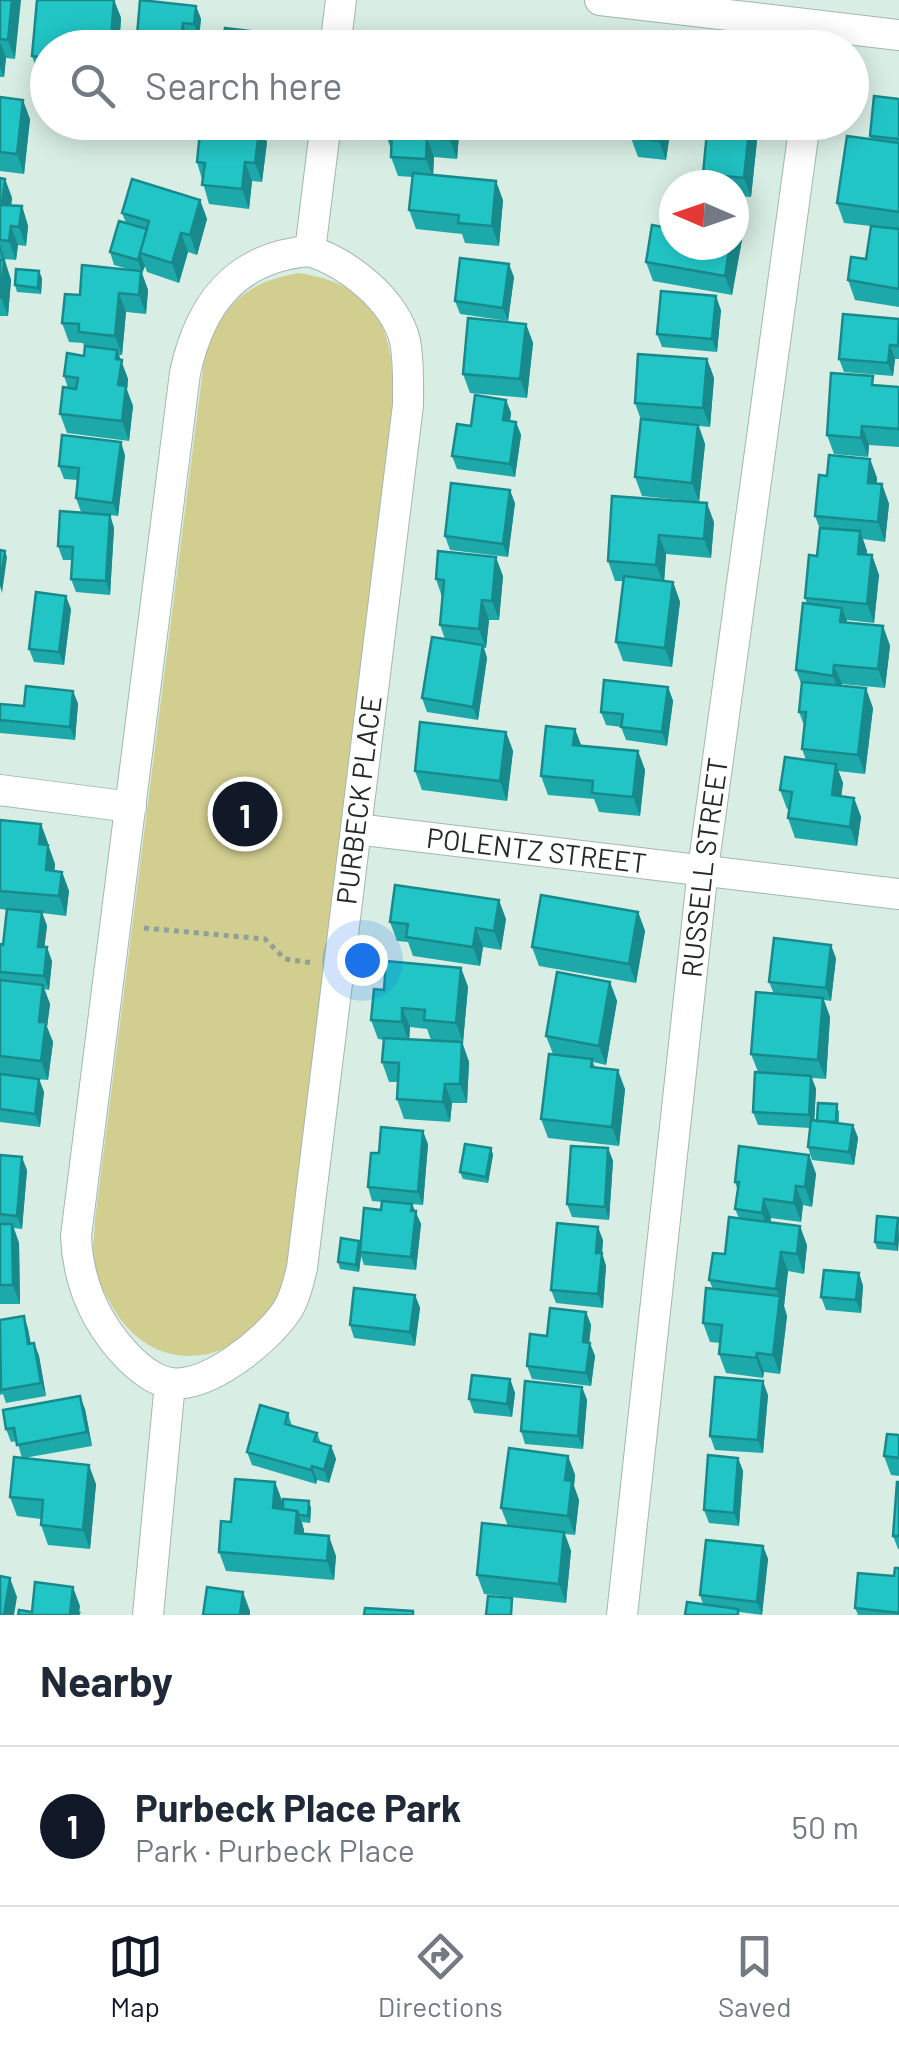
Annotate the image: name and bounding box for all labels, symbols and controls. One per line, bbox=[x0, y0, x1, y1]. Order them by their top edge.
search box bbox=[30, 30, 869, 140]
icon: search bbox=[65, 58, 120, 113]
text: Search here bbox=[145, 62, 343, 108]
north arrow bbox=[659, 170, 749, 260]
street label: PURBECK PLACE bbox=[328, 693, 388, 906]
street label: RUSSELL STREET bbox=[673, 755, 734, 979]
pin: 1 bbox=[212, 776, 278, 852]
street label: POLENTZ STREET bbox=[425, 820, 649, 880]
your location bbox=[337, 935, 388, 986]
text: Nearby bbox=[40, 1655, 173, 1705]
text: Purbeck Place Park bbox=[135, 1784, 461, 1830]
text: 1 bbox=[67, 1807, 78, 1845]
text: 50 m bbox=[792, 1807, 859, 1845]
text: Park · Purbeck Place bbox=[135, 1830, 415, 1868]
tab: Map bbox=[108, 1929, 163, 2023]
tab: Directions bbox=[378, 1929, 503, 2023]
tab: Saved bbox=[718, 1929, 791, 2023]

